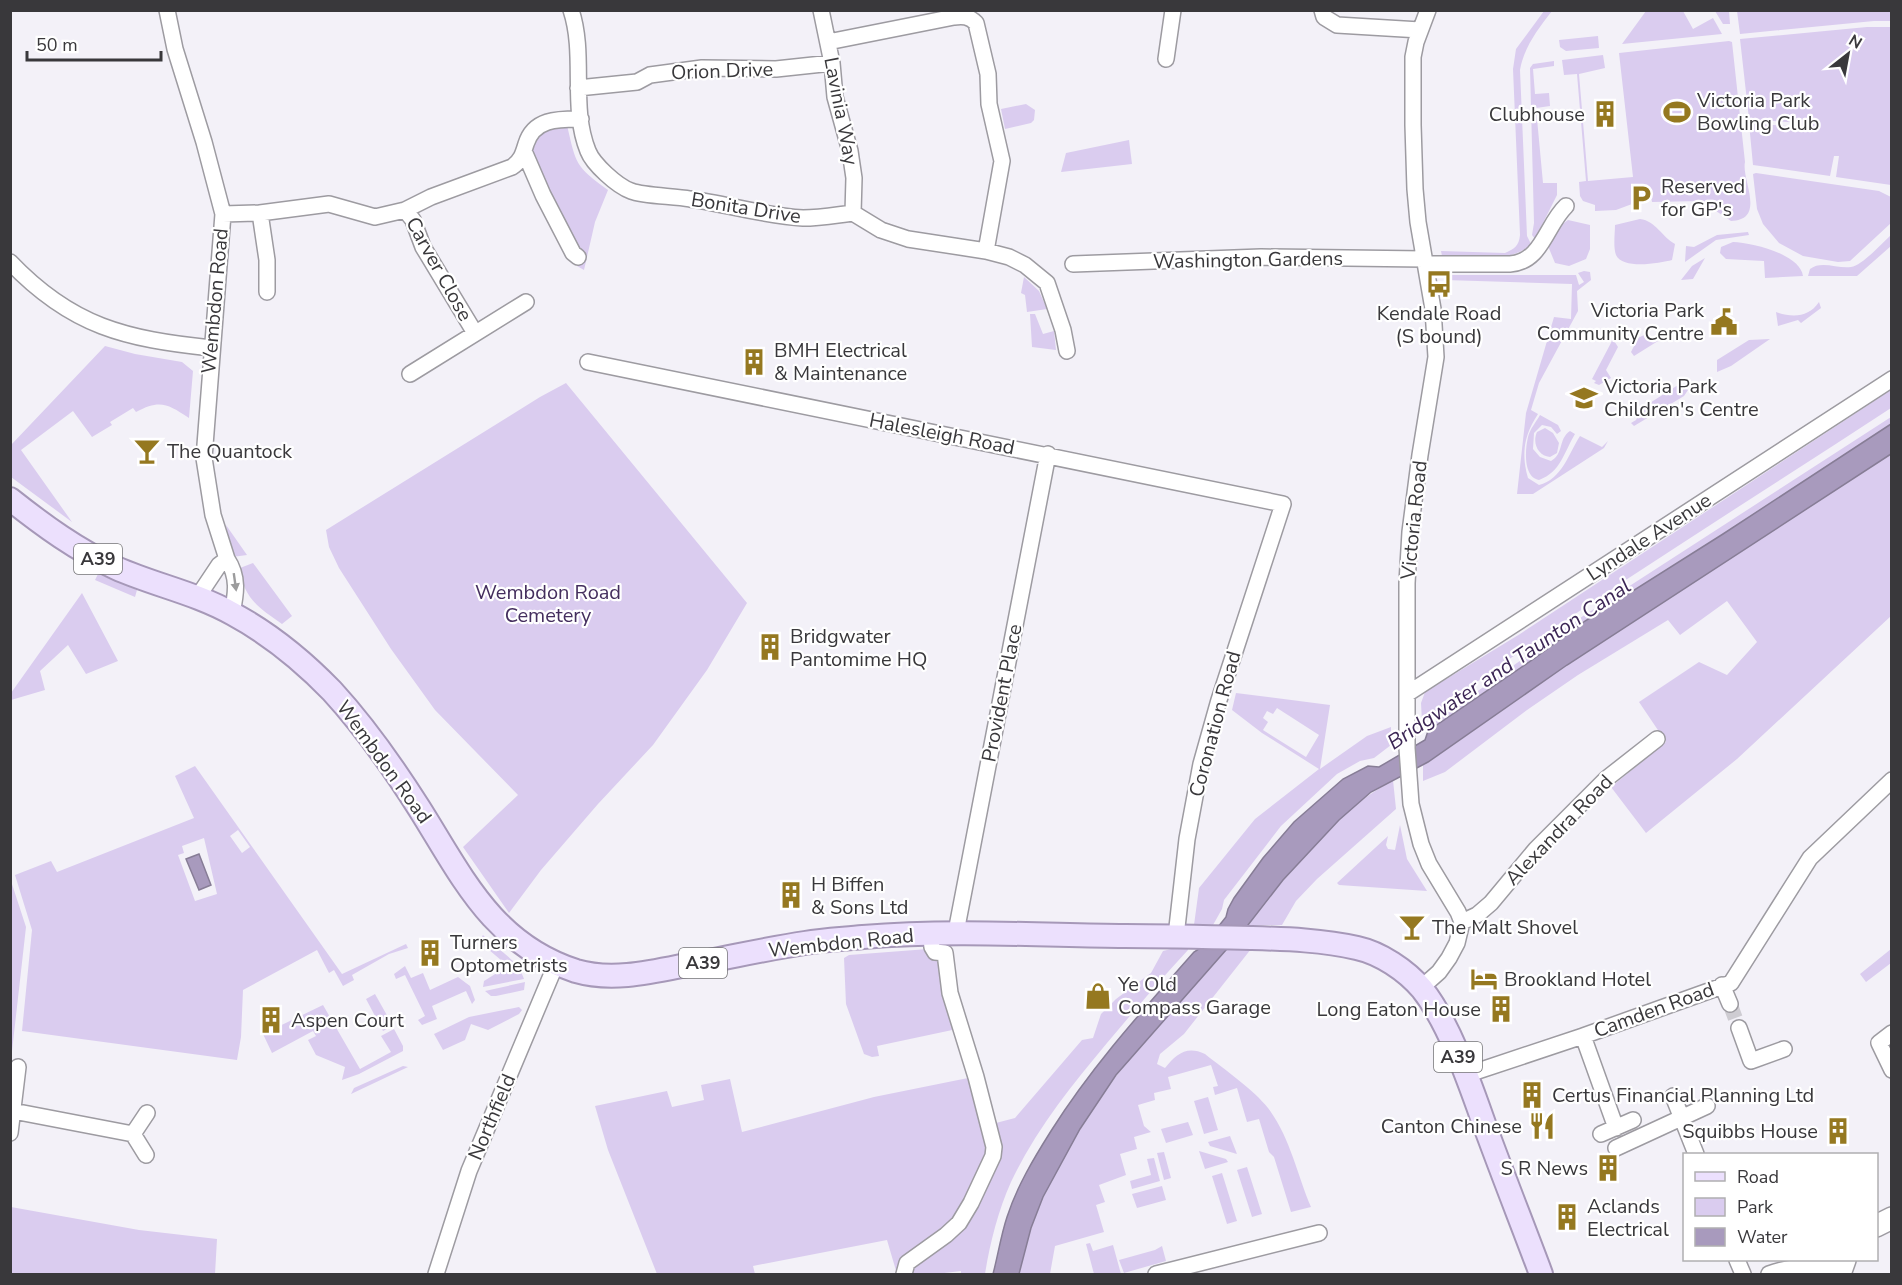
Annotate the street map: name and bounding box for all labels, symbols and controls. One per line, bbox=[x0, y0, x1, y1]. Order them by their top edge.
scale bar bbox=[27, 24, 160, 62]
north arrow bbox=[1818, 24, 1878, 84]
text: N bbox=[1844, 29, 1866, 55]
text: 50 m bbox=[36, 33, 78, 57]
street label: Lavinia Way bbox=[817, 55, 865, 168]
street label: Orion Drive bbox=[670, 56, 774, 86]
place label: Victoria Park Bowling Club bbox=[1696, 87, 1819, 137]
sports icon: Victoria Park Bowling Club bbox=[1662, 97, 1692, 127]
building icon: Clubhouse bbox=[1590, 99, 1620, 129]
place label: Clubhouse bbox=[1489, 101, 1585, 128]
place label: Reserved for GP's bbox=[1661, 173, 1745, 223]
parking icon: Reserved for GP's bbox=[1626, 183, 1656, 213]
street label: Bonita Drive bbox=[689, 186, 803, 230]
street label: Carver Close bbox=[399, 212, 479, 326]
street label: Wembdon Road bbox=[195, 227, 235, 375]
street label: Washington Gardens bbox=[1153, 245, 1343, 275]
bus stop icon: Kendale Road (S bound) bbox=[1424, 269, 1454, 299]
place label: Victoria Park Community Centre bbox=[1537, 297, 1705, 347]
place label: Kendale Road (S bound) bbox=[1377, 300, 1501, 350]
public building icon: Victoria Park Community Centre bbox=[1709, 307, 1739, 337]
place label: BMH Electrical & Maintenance bbox=[774, 337, 907, 387]
building icon: BMH Electrical & Maintenance bbox=[739, 347, 769, 377]
place label: Victoria Park Children's Centre bbox=[1603, 373, 1759, 423]
school or university icon: Victoria Park Children's Centre bbox=[1569, 383, 1599, 413]
street label: Halesleigh Road bbox=[867, 407, 1017, 461]
bar icon: The Quantock bbox=[132, 436, 162, 466]
place label: The Quantock bbox=[167, 438, 293, 465]
street label: Victoria Road bbox=[1394, 459, 1434, 582]
street label: Lyndale Avenue bbox=[1581, 487, 1717, 587]
road number: A39 bbox=[74, 544, 122, 574]
one-way arrow bbox=[230, 572, 240, 591]
water label: Bridgwater and Taunton Canal bbox=[1382, 572, 1636, 756]
park label: Wembdon Road Cemetery bbox=[475, 579, 621, 629]
street label: Provident Place bbox=[975, 622, 1029, 764]
place label: Bridgwater Pantomime HQ bbox=[790, 623, 927, 673]
building icon: Bridgwater Pantomime HQ bbox=[755, 632, 785, 662]
street label: Coronation Road bbox=[1183, 648, 1247, 800]
street label: Wembdon Road bbox=[330, 695, 438, 829]
street label: Alexandra Road bbox=[1499, 769, 1619, 891]
place label: H Biffen & Sons Ltd bbox=[811, 871, 908, 921]
building icon: H Biffen & Sons Ltd bbox=[776, 880, 806, 910]
bar icon: The Malt Shovel bbox=[1397, 912, 1427, 942]
place label: The Malt Shovel bbox=[1432, 914, 1578, 941]
street label: Wembdon Road bbox=[767, 922, 915, 964]
place label: Turners Optometrists bbox=[450, 929, 568, 979]
building icon: Turners Optometrists bbox=[415, 938, 445, 968]
road number: A39 bbox=[679, 948, 727, 978]
hotel icon: Brookland Hotel bbox=[1469, 964, 1499, 994]
place label: Brookland Hotel bbox=[1504, 966, 1651, 993]
place label: Ye Old Compass Garage bbox=[1117, 971, 1271, 1021]
street label: Camden Road bbox=[1590, 976, 1718, 1044]
shop icon: Ye Old Compass Garage bbox=[1083, 981, 1113, 1011]
building icon: Long Eaton House bbox=[1486, 994, 1516, 1024]
place label: Long Eaton House bbox=[1316, 996, 1481, 1023]
building icon: Aspen Court bbox=[256, 1005, 286, 1035]
place label: Aspen Court bbox=[291, 1007, 405, 1034]
road number: A39 bbox=[1434, 1042, 1482, 1072]
street label: Northfield bbox=[462, 1070, 522, 1164]
building icon: Certus Financial Planning Ltd bbox=[1517, 1080, 1547, 1110]
place label: Certus Financial Planning Ltd bbox=[1552, 1082, 1814, 1109]
restaurant icon: Canton Chinese bbox=[1527, 1111, 1557, 1141]
place label: Canton Chinese bbox=[1381, 1113, 1522, 1140]
building icon: Squibbs House bbox=[1823, 1116, 1853, 1146]
place label: Squibbs House bbox=[1682, 1118, 1818, 1145]
building icon: S R News bbox=[1593, 1153, 1623, 1183]
legend bbox=[1683, 1153, 1878, 1261]
place label: S R News bbox=[1500, 1155, 1588, 1182]
text: Road bbox=[1737, 1165, 1779, 1189]
place label: Aclands Electrical bbox=[1587, 1193, 1669, 1243]
text: Park bbox=[1737, 1195, 1774, 1219]
building icon: Aclands Electrical bbox=[1552, 1202, 1582, 1232]
text: Water bbox=[1737, 1225, 1788, 1249]

